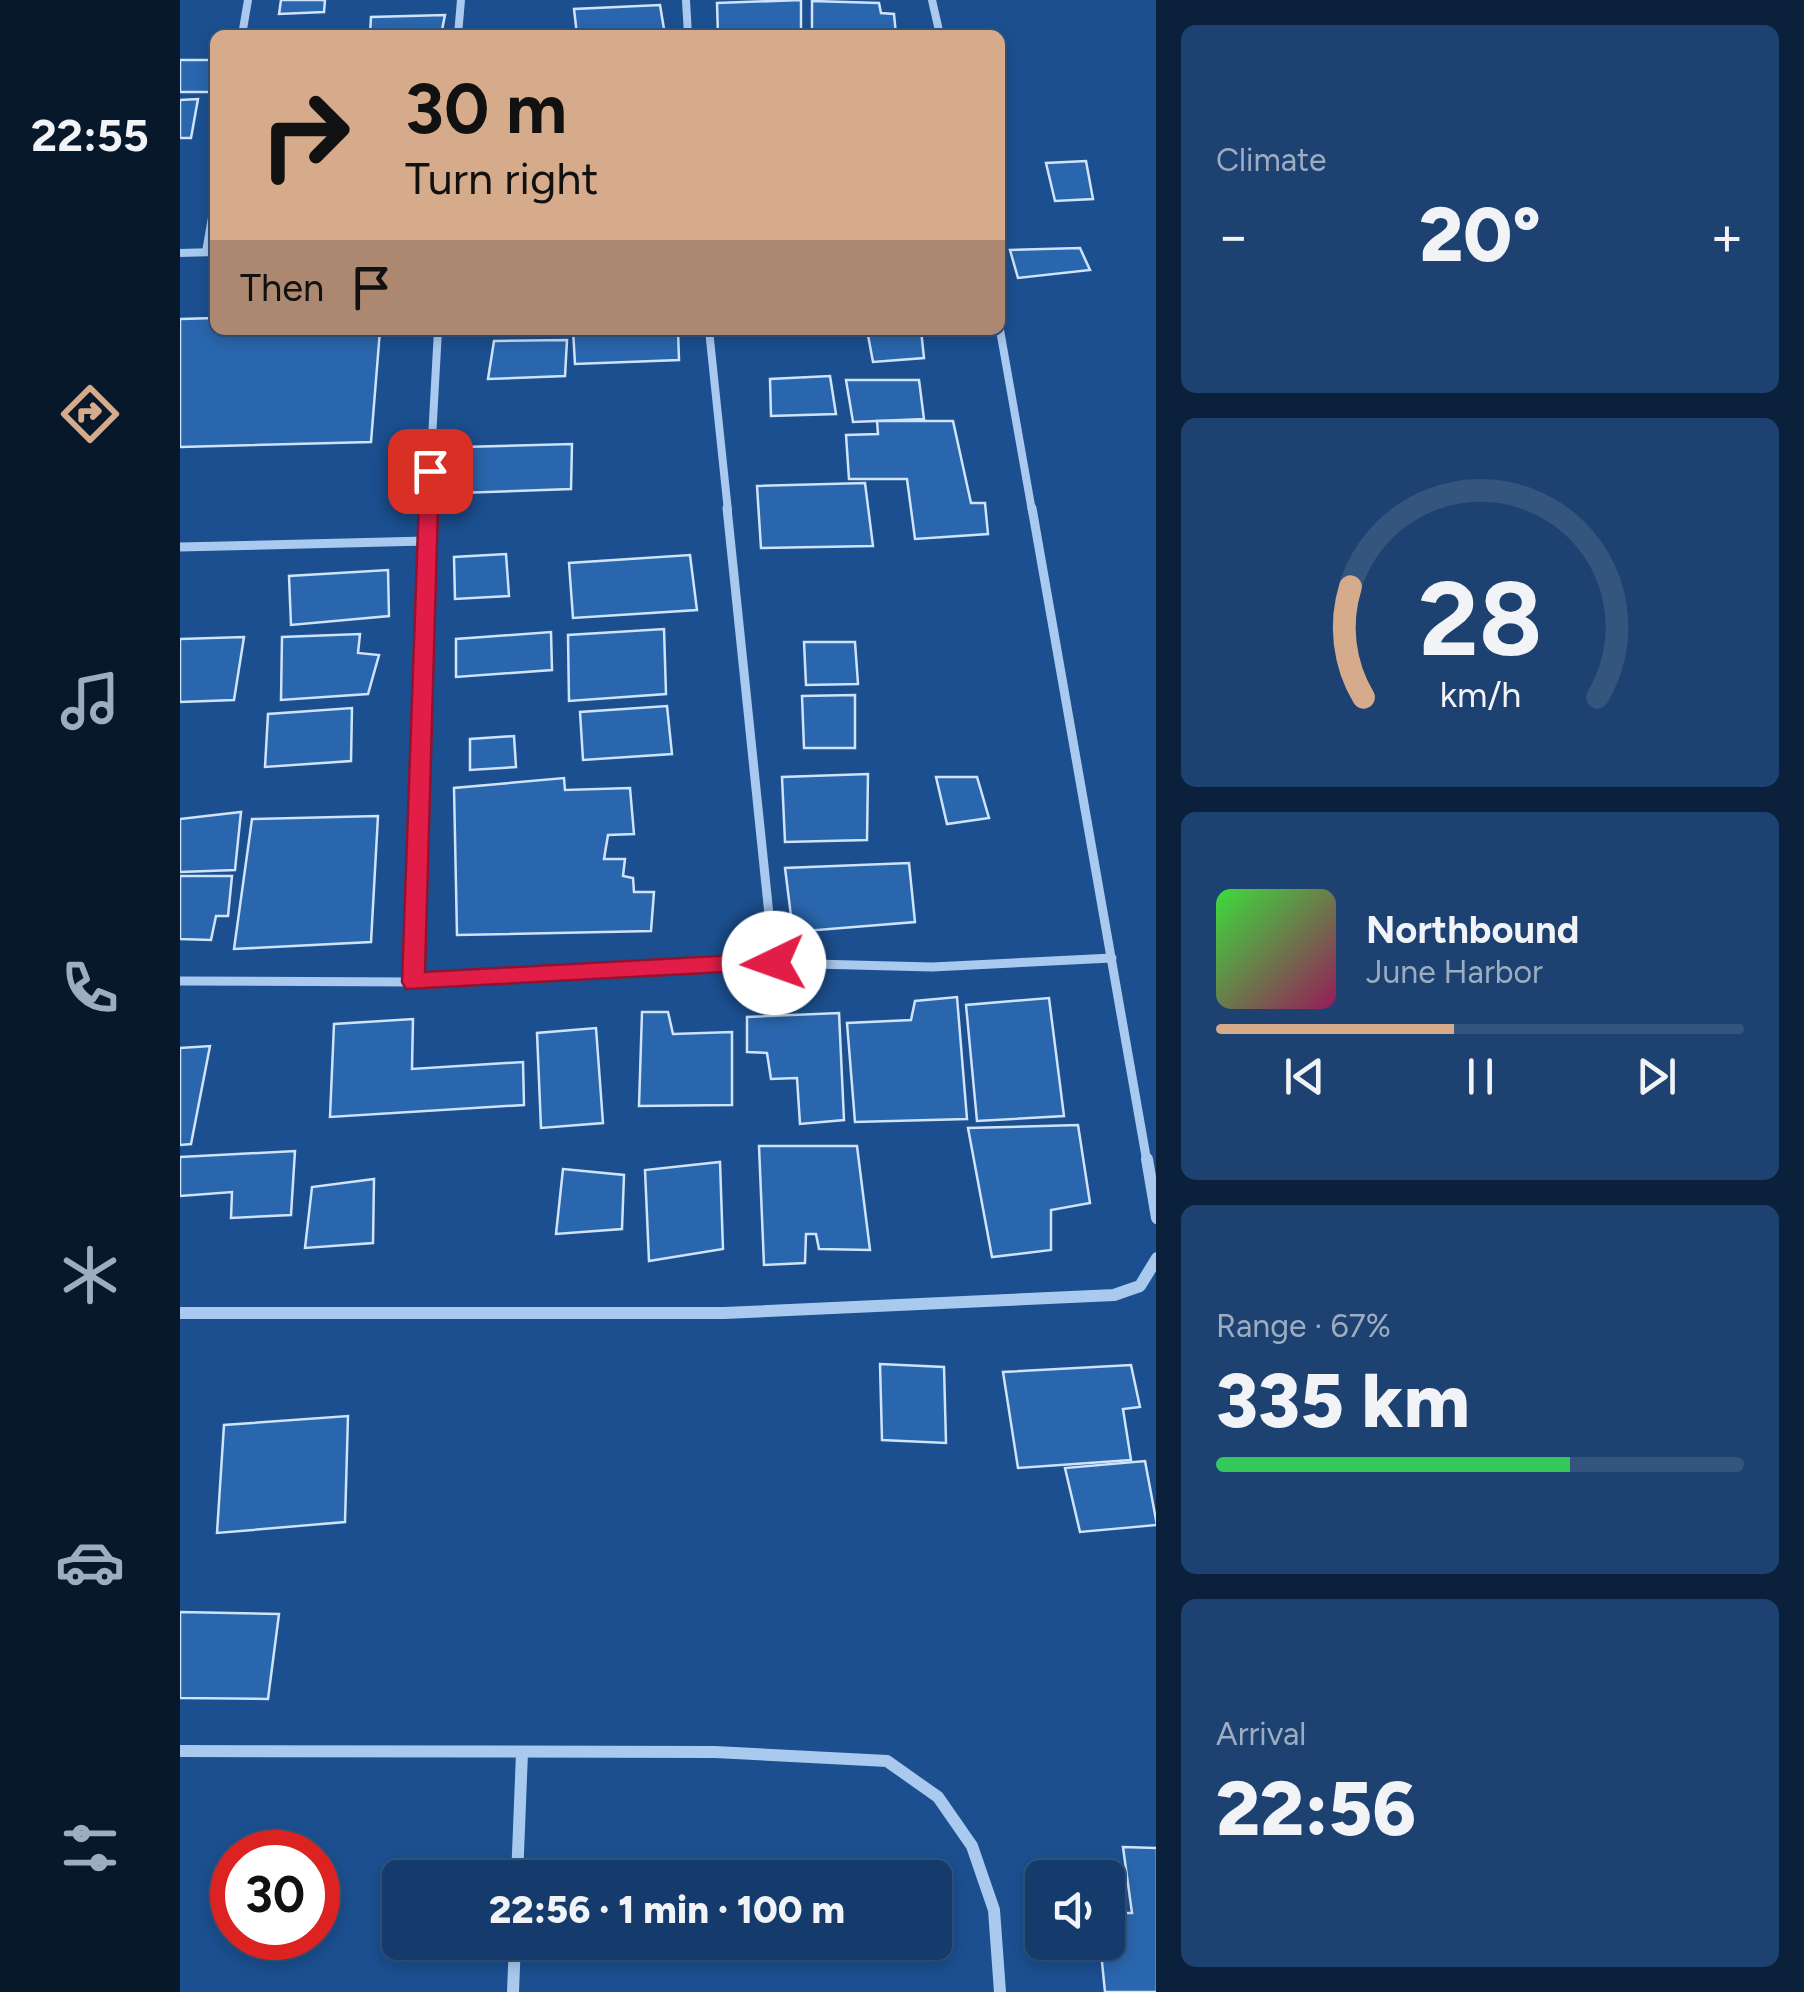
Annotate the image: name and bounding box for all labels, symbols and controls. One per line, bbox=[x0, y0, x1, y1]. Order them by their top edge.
text: 30 m bbox=[405, 66, 567, 151]
icon: right bbox=[240, 70, 370, 200]
text: 22:55 bbox=[31, 108, 149, 162]
text: Climate bbox=[1216, 141, 1327, 179]
text: Turn right bbox=[405, 151, 598, 205]
text: 20° bbox=[1419, 190, 1541, 280]
text: − bbox=[1216, 203, 1250, 269]
text: + bbox=[1710, 203, 1744, 269]
icon: arrive bbox=[344, 260, 399, 315]
text: Then bbox=[240, 265, 324, 311]
icon: directions bbox=[55, 379, 125, 449]
pin bbox=[388, 429, 473, 514]
icon: arrive bbox=[403, 444, 458, 499]
text: 28 bbox=[1418, 556, 1542, 681]
icon: music bbox=[55, 666, 125, 736]
text: km/h bbox=[1439, 673, 1521, 716]
text: Northbound bbox=[1366, 907, 1579, 953]
position arrow bbox=[722, 911, 826, 1015]
icon: phone bbox=[55, 953, 125, 1023]
text: June Harbor bbox=[1366, 953, 1543, 991]
icon: previous bbox=[1277, 1049, 1332, 1104]
icon: pause bbox=[1453, 1049, 1508, 1104]
icon: next bbox=[1629, 1049, 1684, 1104]
icon: climate bbox=[55, 1240, 125, 1310]
text: Range · 67% bbox=[1216, 1307, 1391, 1345]
text: 335 km bbox=[1216, 1356, 1470, 1446]
icon: car bbox=[55, 1527, 125, 1597]
text: Arrival bbox=[1216, 1715, 1306, 1753]
text: 22:56 bbox=[1216, 1764, 1416, 1854]
icon: filters bbox=[55, 1813, 125, 1883]
speed limit sign: 30 bbox=[210, 1830, 340, 1960]
map controls bbox=[1025, 1860, 1125, 1960]
button: sound bbox=[1025, 1860, 1125, 1960]
text: 22:56 · 1 min · 100 m bbox=[489, 1887, 845, 1933]

